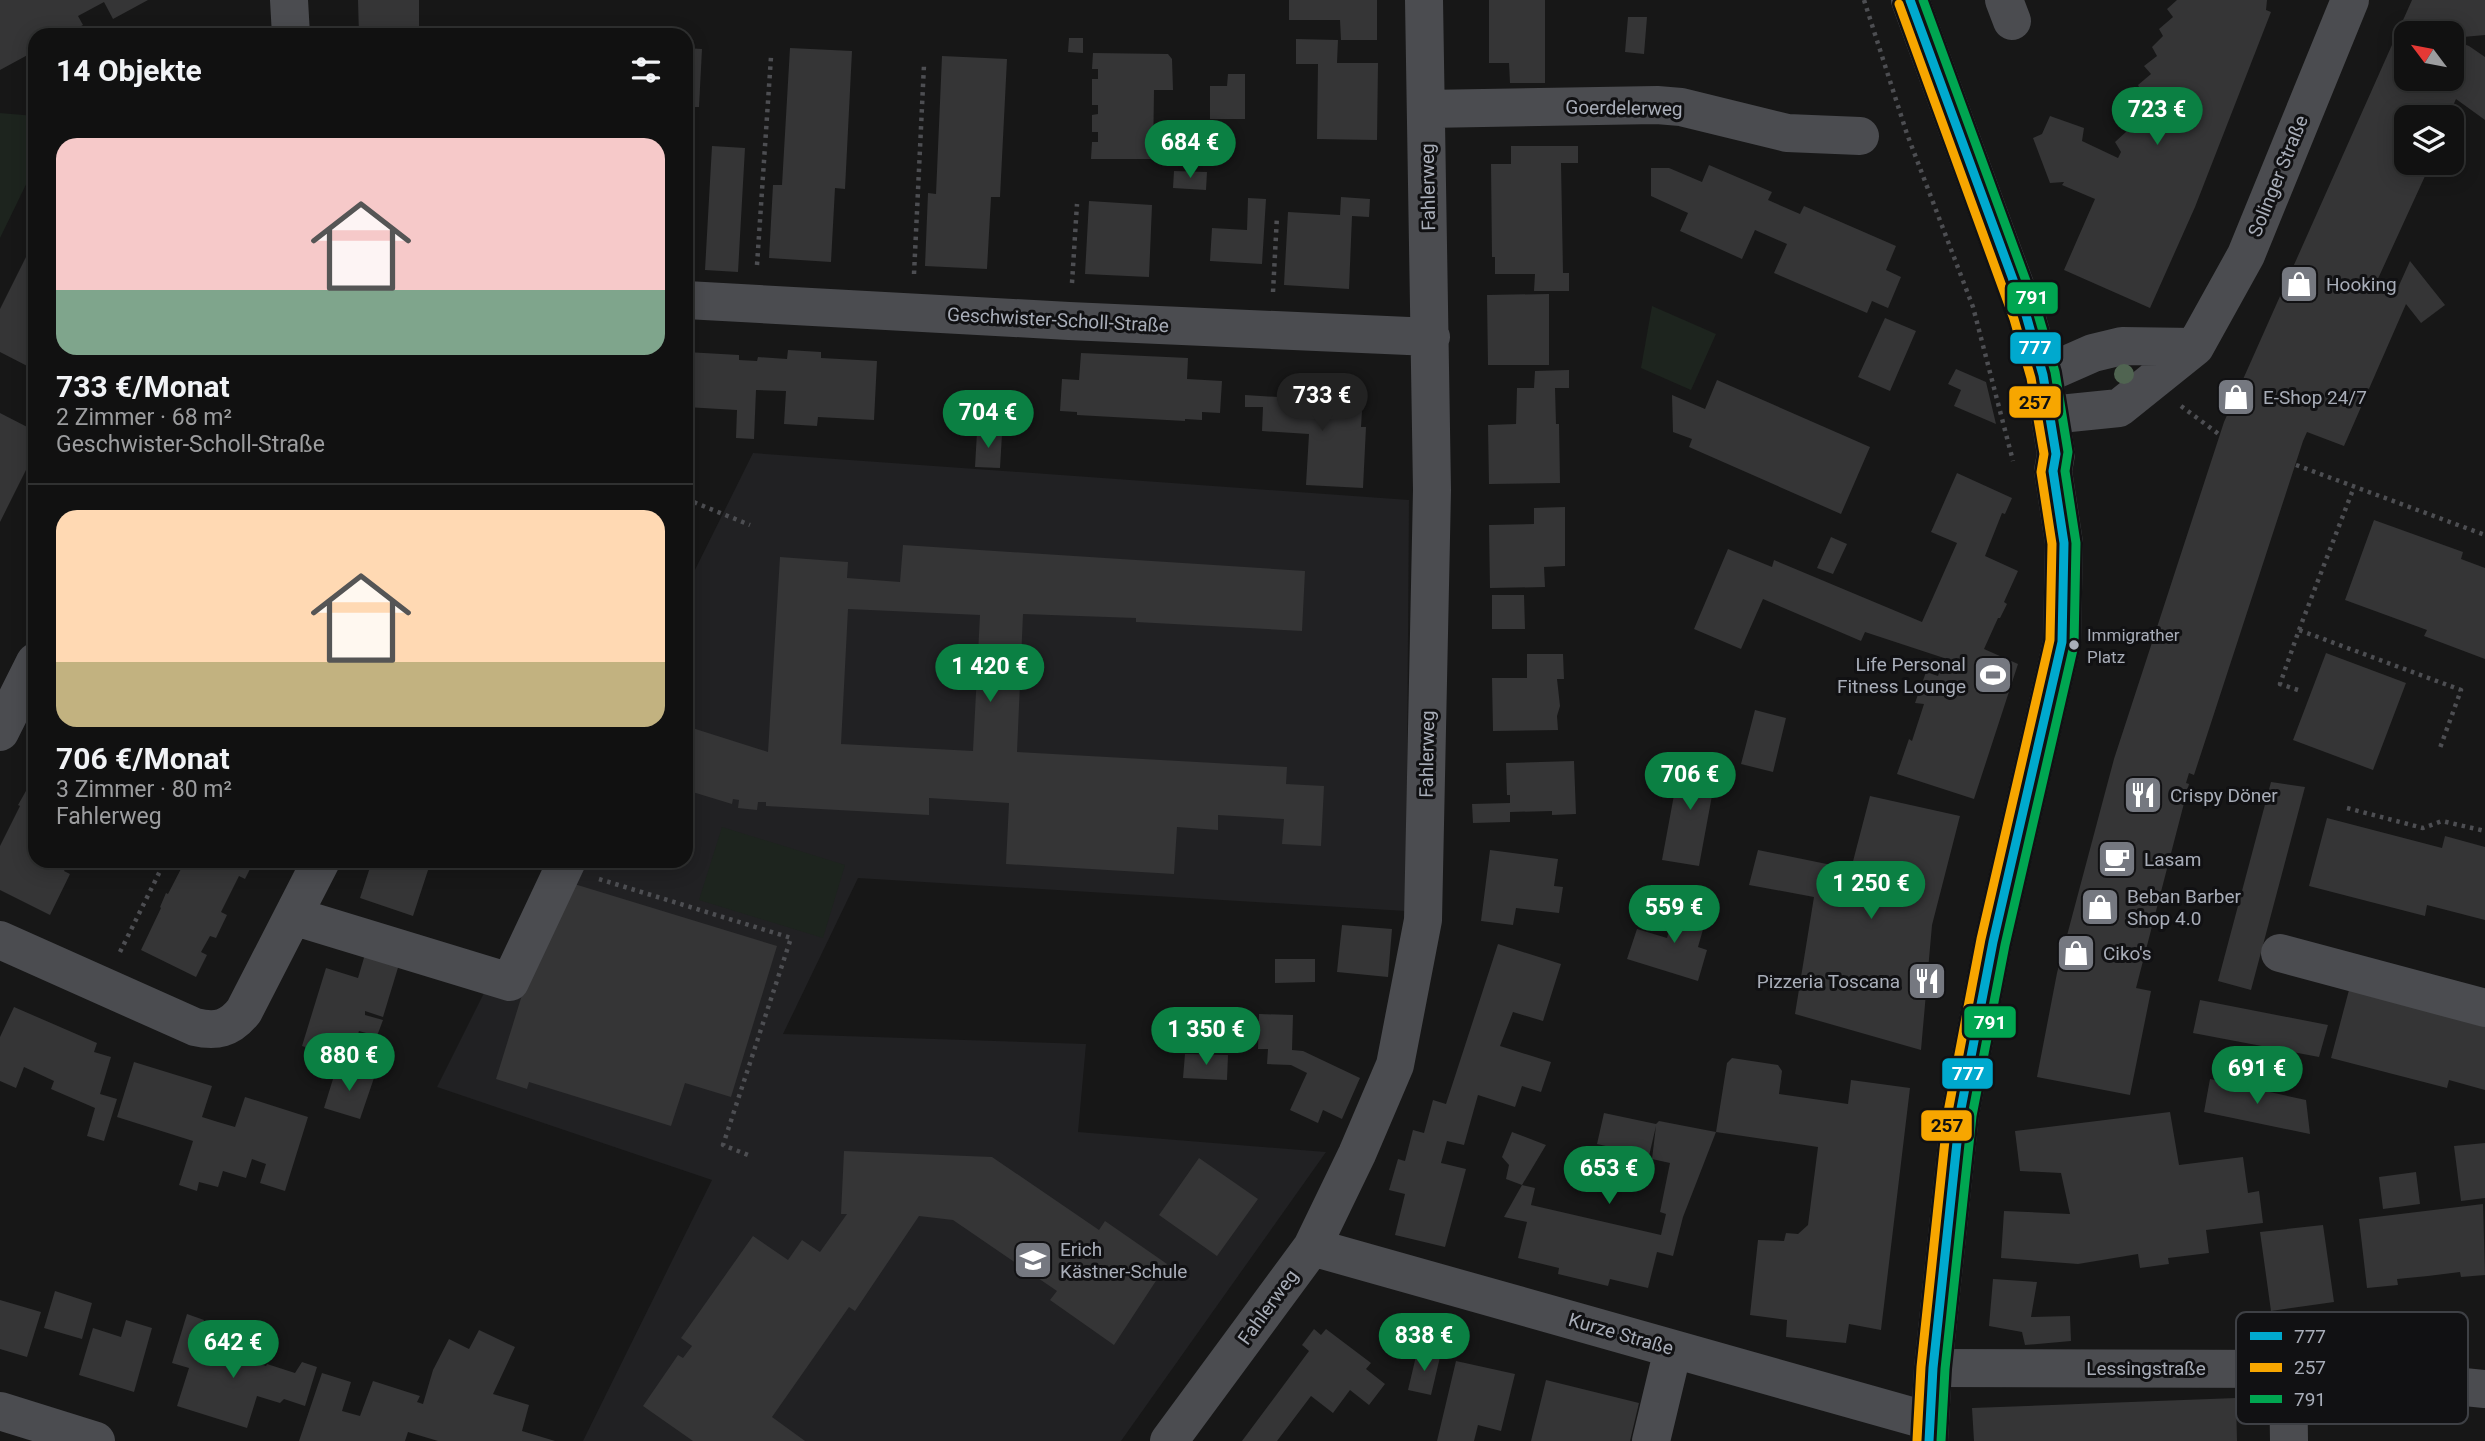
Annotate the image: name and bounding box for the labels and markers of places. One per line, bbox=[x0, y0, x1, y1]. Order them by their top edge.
pin: 723 € bbox=[2108, 88, 2206, 147]
pin: 684 € bbox=[1141, 120, 1239, 180]
shop icon: Hooking bbox=[2278, 263, 2320, 305]
place label: Hooking bbox=[2326, 273, 2397, 296]
pin: 733 € bbox=[1273, 374, 1371, 433]
shop icon: E-Shop 24/7 bbox=[2215, 376, 2257, 418]
place label: E-Shop 24/7 bbox=[2263, 386, 2367, 409]
pin: 704 € bbox=[939, 391, 1037, 450]
place label: Immigrather Platz bbox=[2087, 625, 2180, 667]
marker: Immigrather Platz bbox=[2067, 638, 2081, 652]
pin: 1 420 € bbox=[925, 644, 1055, 704]
place label: Life Personal Fitness Lounge bbox=[1837, 653, 1966, 698]
sports icon: Life Personal Fitness Lounge bbox=[1972, 654, 2014, 696]
pin: 706 € bbox=[1641, 752, 1739, 812]
restaurant icon: Crispy Döner bbox=[2122, 774, 2164, 816]
place label: Crispy Döner bbox=[2170, 784, 2278, 807]
cafe icon: Lasam bbox=[2096, 838, 2138, 880]
place label: Lasam bbox=[2144, 848, 2201, 871]
pin: 1 250 € bbox=[1806, 862, 1936, 921]
place label: Beban Barber Shop 4.0 bbox=[2127, 885, 2241, 930]
pin: 559 € bbox=[1625, 886, 1723, 945]
shop icon: Beban Barber Shop 4.0 bbox=[2079, 886, 2121, 928]
shop icon: Ciko's bbox=[2055, 932, 2097, 974]
place label: Ciko's bbox=[2103, 942, 2152, 965]
restaurant icon: Pizzeria Toscana bbox=[1906, 960, 1948, 1002]
place label: Pizzeria Toscana bbox=[1757, 970, 1900, 993]
pin: 1 350 € bbox=[1141, 1007, 1271, 1067]
pin: 880 € bbox=[300, 1034, 398, 1093]
pin: 691 € bbox=[2208, 1046, 2306, 1106]
pin: 653 € bbox=[1560, 1146, 1658, 1206]
place label: Erich Kästner-Schule bbox=[1060, 1238, 1187, 1283]
school or university icon: Erich Kästner-Schule bbox=[1012, 1239, 1054, 1281]
pin: 838 € bbox=[1375, 1314, 1473, 1373]
pin: 642 € bbox=[184, 1320, 282, 1380]

